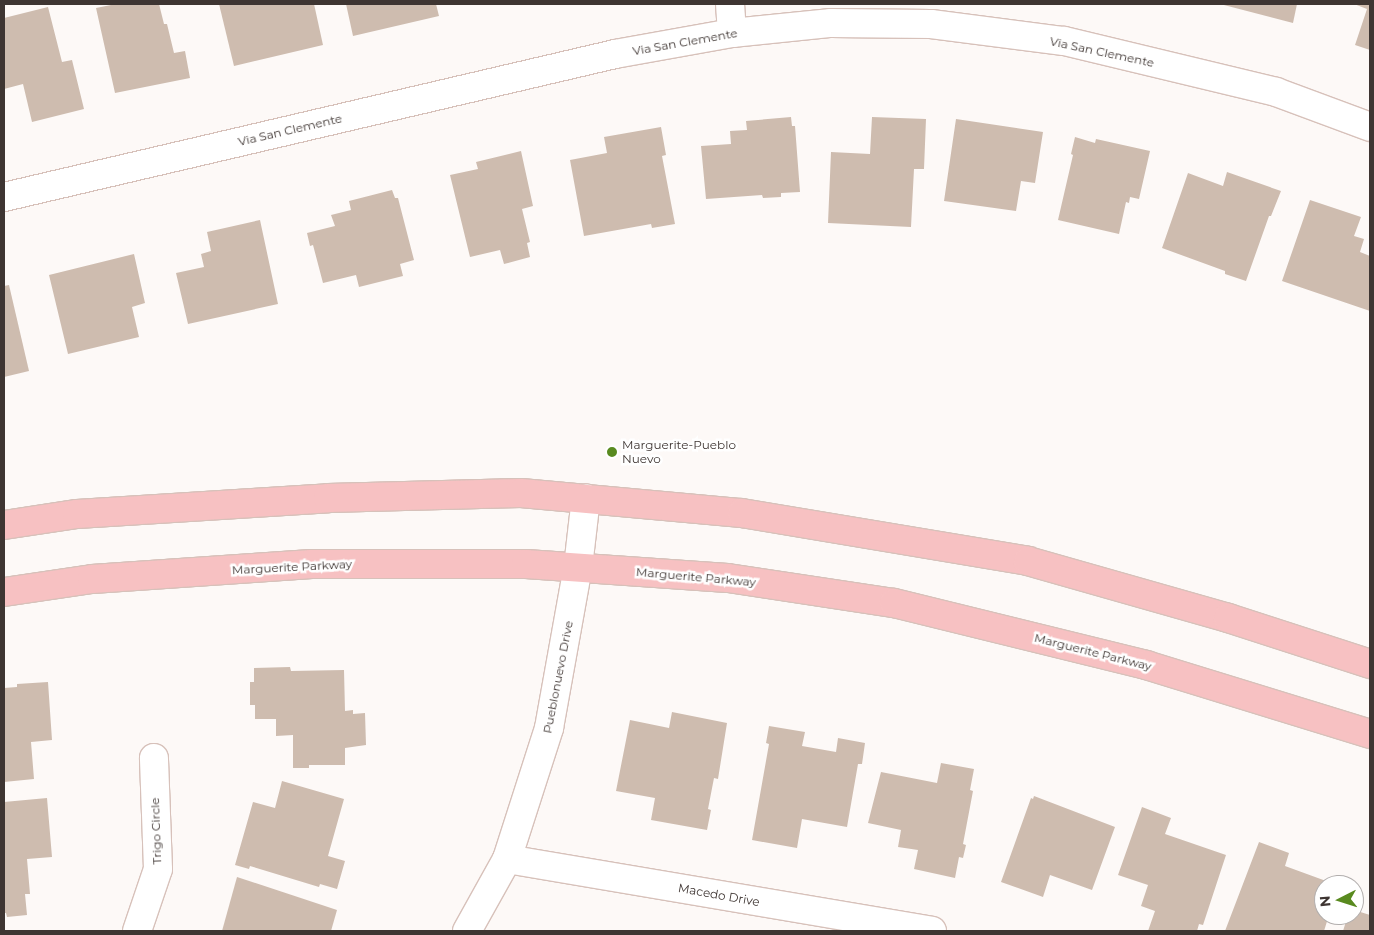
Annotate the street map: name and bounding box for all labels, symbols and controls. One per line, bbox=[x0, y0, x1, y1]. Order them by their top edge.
street label: Via San Clemente bbox=[631, 26, 739, 58]
street label: Via San Clemente bbox=[1049, 34, 1155, 70]
street label: Via San Clemente bbox=[237, 111, 343, 149]
place label: Marguerite-Pueblo Nuevo bbox=[622, 438, 736, 466]
marker: Marguerite-Pueblo Nuevo bbox=[606, 446, 618, 458]
street label: Marguerite Parkway bbox=[232, 557, 352, 577]
street label: Marguerite Parkway bbox=[635, 565, 757, 589]
street label: Pueblonuevo Drive bbox=[540, 619, 576, 735]
street label: Marguerite Parkway bbox=[1033, 630, 1153, 674]
street label: Trigo Circle bbox=[148, 797, 164, 865]
north arrow bbox=[1314, 875, 1364, 925]
street label: Macedo Drive bbox=[677, 881, 761, 909]
text: N bbox=[1316, 895, 1335, 908]

